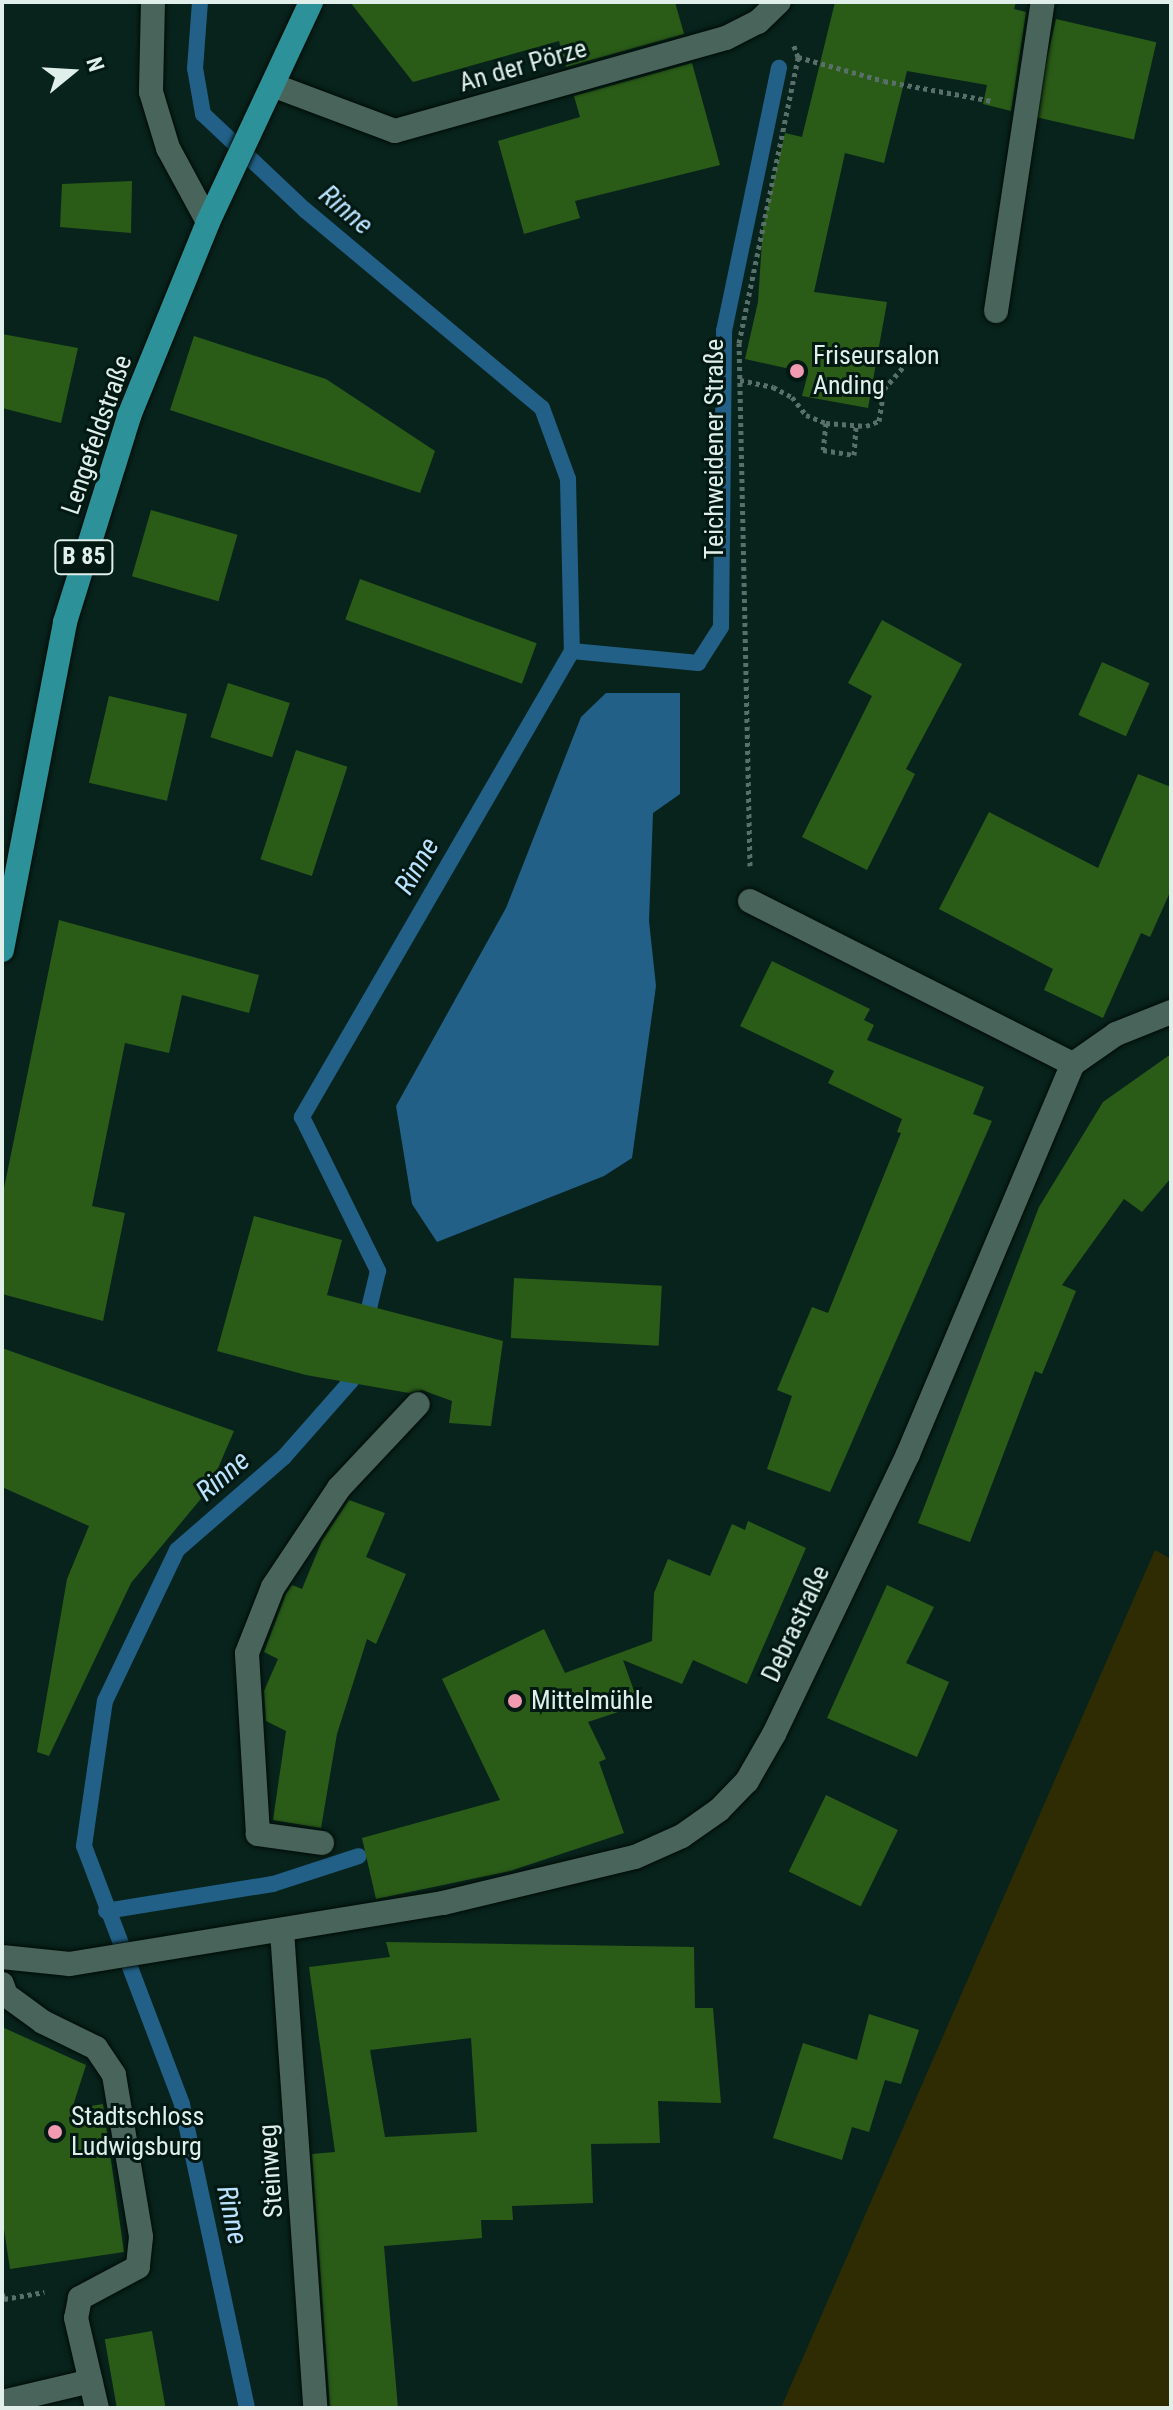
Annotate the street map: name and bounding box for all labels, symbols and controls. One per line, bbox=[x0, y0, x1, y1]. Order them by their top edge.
north arrow bbox=[32, 32, 112, 112]
street label: An der Pörze bbox=[456, 33, 590, 99]
text: N bbox=[81, 54, 109, 75]
water label: Rinne bbox=[312, 178, 380, 242]
street label: Teichweidener Straße bbox=[699, 339, 731, 559]
place label: Friseursalon Anding bbox=[813, 340, 940, 402]
street label: Lengefeldstraße bbox=[55, 351, 139, 519]
marker: Friseursalon Anding bbox=[788, 362, 806, 380]
road number: B 85 bbox=[54, 537, 114, 577]
water label: Rinne bbox=[388, 832, 446, 900]
water label: Rinne bbox=[189, 1444, 257, 1508]
street label: Debrastraße bbox=[755, 1561, 837, 1687]
place label: Mittelmühle bbox=[531, 1685, 653, 1717]
marker: Mittelmühle bbox=[506, 1692, 524, 1710]
place label: Stadtschloss Ludwigsburg bbox=[71, 2101, 204, 2162]
marker: Stadtschloss Ludwigsburg bbox=[46, 2123, 64, 2141]
street label: Steinweg bbox=[252, 2123, 290, 2219]
water label: Rinne bbox=[209, 2182, 255, 2248]

